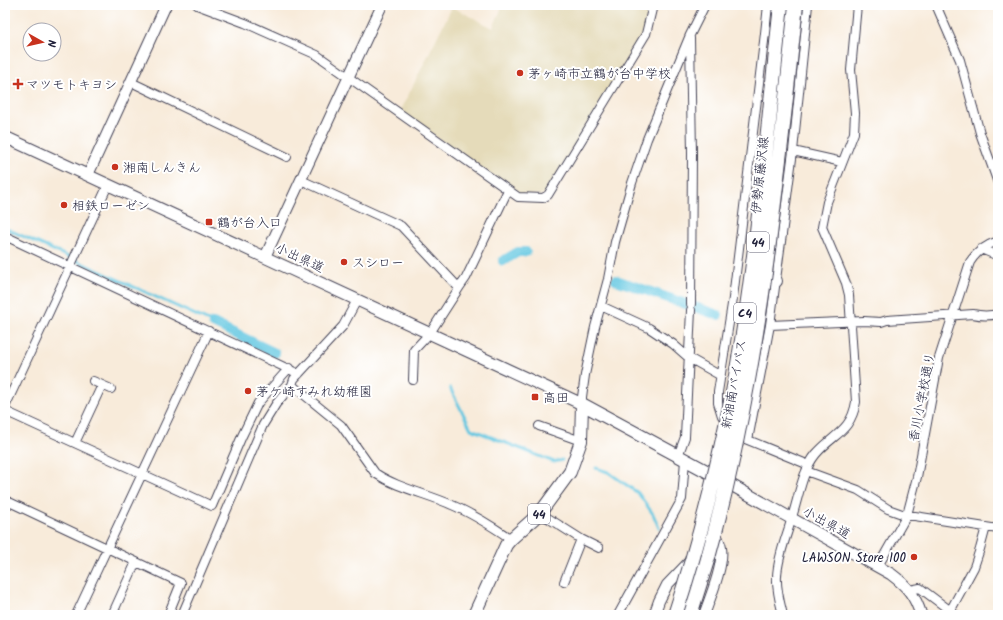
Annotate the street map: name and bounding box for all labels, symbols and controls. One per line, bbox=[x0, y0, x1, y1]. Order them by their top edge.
north arrow bbox=[22, 22, 62, 62]
text: N bbox=[42, 39, 60, 48]
place label: 茅ヶ崎市立鶴が台中学校 bbox=[528, 64, 671, 85]
marker: 茅ヶ崎市立鶴が台中学校 bbox=[515, 68, 525, 78]
place label: マツモトキヨシ bbox=[26, 75, 117, 96]
marker: マツモトキヨシ bbox=[13, 79, 23, 89]
street label: 伊勢原藤沢線 bbox=[746, 134, 775, 215]
place label: 湘南しんきん bbox=[123, 158, 201, 179]
marker: 湘南しんきん bbox=[110, 162, 120, 172]
place label: 相鉄ローゼン bbox=[72, 196, 150, 217]
marker: 相鉄ローゼン bbox=[59, 200, 69, 210]
place label: 鶴が台入口 bbox=[217, 213, 282, 234]
marker: 鶴が台入口 bbox=[204, 217, 214, 227]
road number: 44 bbox=[747, 232, 769, 252]
street label: 小出県道 bbox=[271, 238, 327, 279]
place label: スシロー bbox=[352, 253, 404, 274]
marker: スシロー bbox=[339, 257, 349, 267]
road number: C4 bbox=[734, 303, 756, 323]
street label: 新湘南バイパス bbox=[716, 338, 753, 431]
street label: 香川小学校通り bbox=[903, 351, 941, 444]
place label: 茅ケ崎すみれ幼稚園 bbox=[256, 382, 372, 403]
marker: 茅ケ崎すみれ幼稚園 bbox=[243, 386, 253, 396]
place label: 高田 bbox=[543, 388, 569, 409]
marker: 高田 bbox=[530, 392, 540, 402]
street label: 小出県道 bbox=[798, 502, 854, 545]
road number: 44 bbox=[528, 504, 550, 524]
place label: LAWSON Store 100 bbox=[802, 548, 906, 569]
marker: LAWSON Store 100 bbox=[909, 552, 919, 562]

